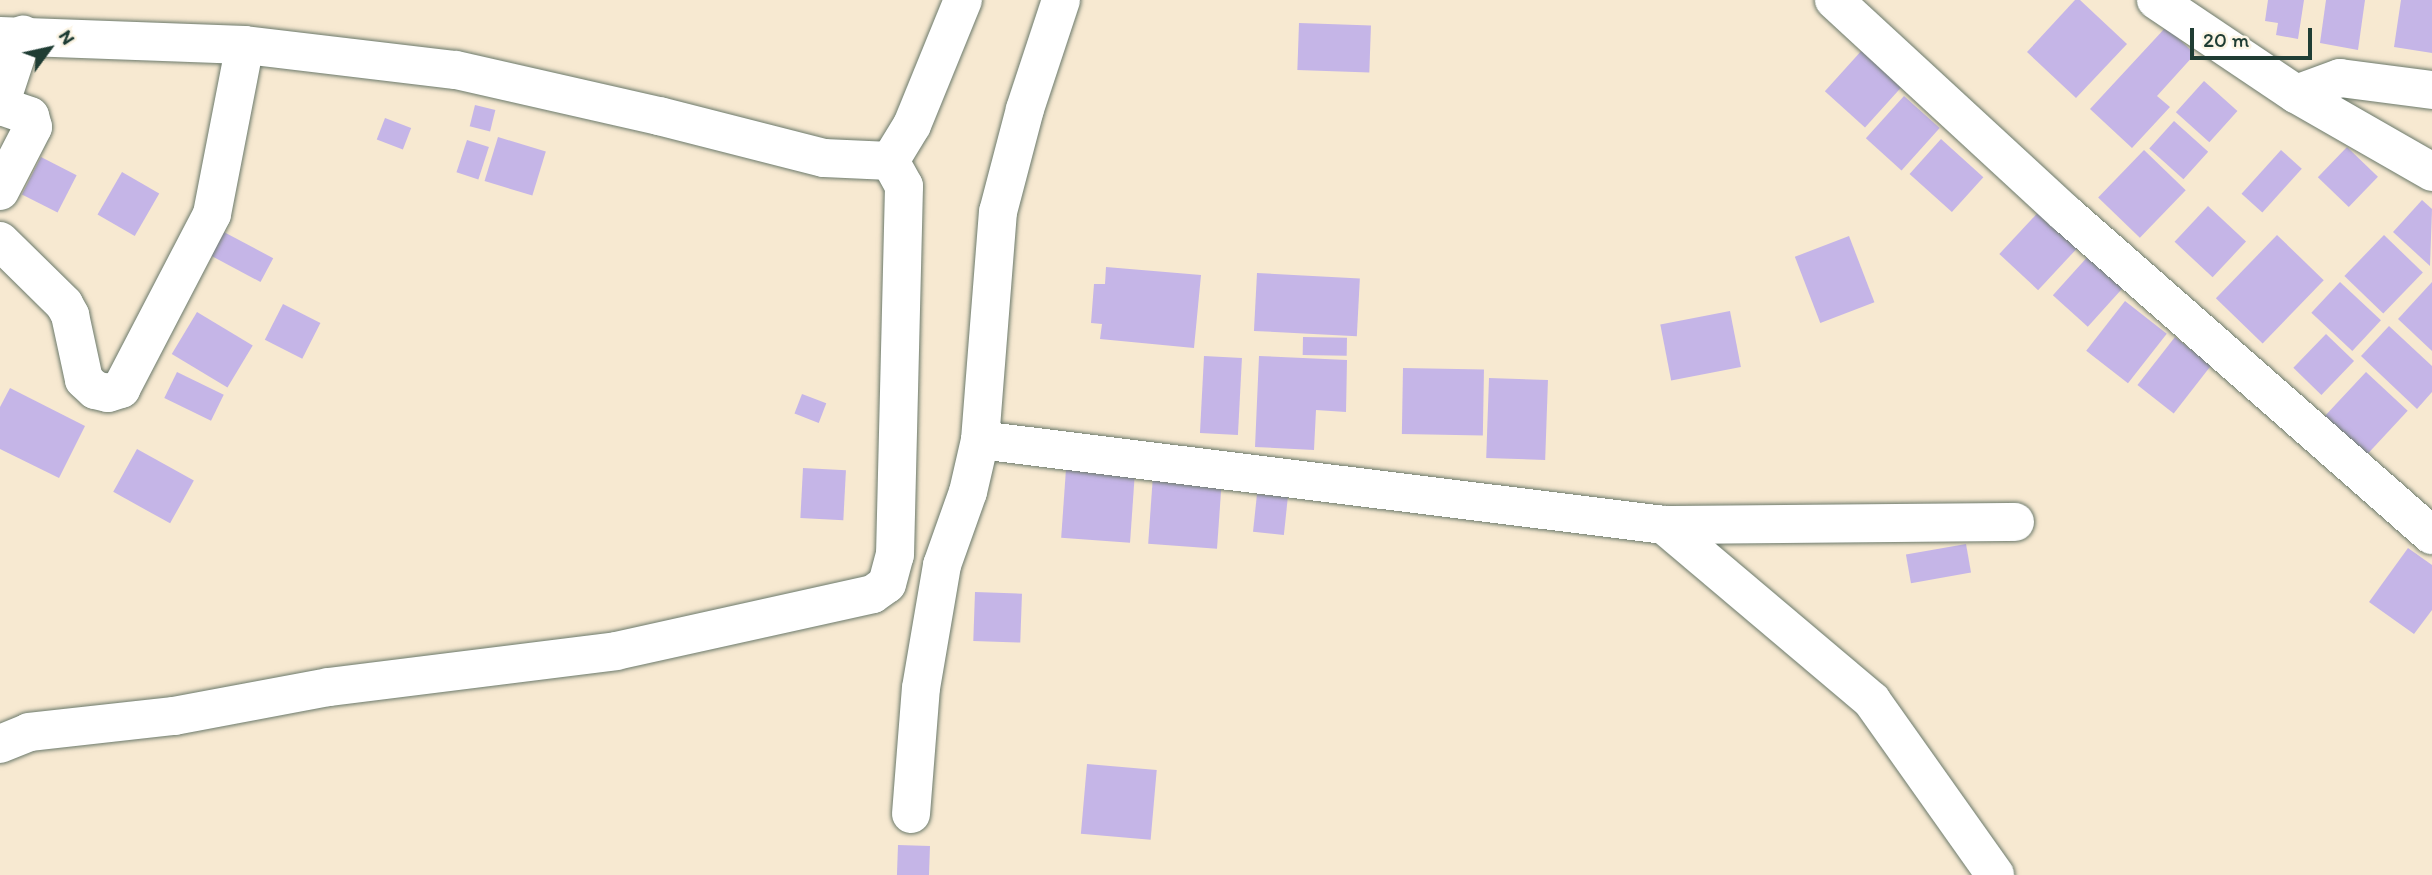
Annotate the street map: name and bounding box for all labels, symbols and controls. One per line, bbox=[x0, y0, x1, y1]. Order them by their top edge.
north arrow bbox=[14, 14, 84, 84]
scale bar bbox=[2194, 14, 2316, 58]
text: N bbox=[54, 26, 80, 49]
text: 20 m bbox=[2203, 27, 2249, 52]

